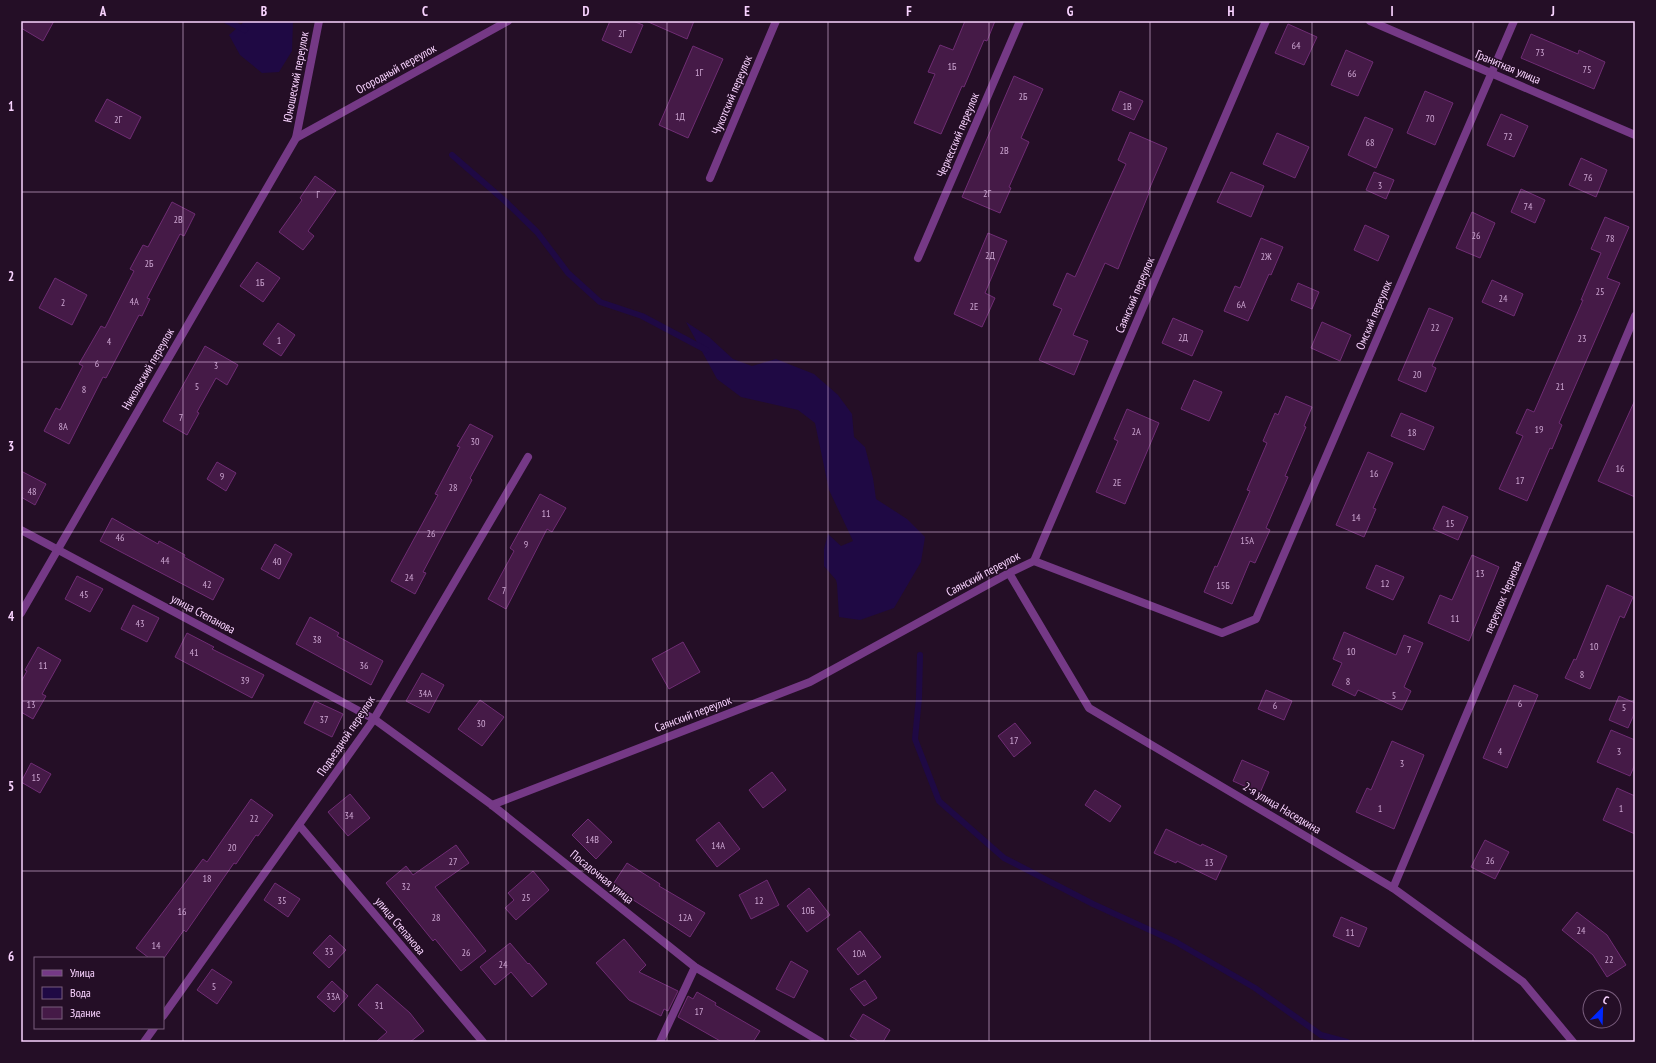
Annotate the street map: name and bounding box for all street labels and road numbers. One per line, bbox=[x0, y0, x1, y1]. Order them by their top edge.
street label: Юношеский переулок bbox=[279, 30, 312, 124]
street label: Огородный переулок bbox=[353, 40, 439, 97]
street label: Гранитная улица bbox=[1473, 46, 1543, 87]
street label: Чукотский переулок bbox=[708, 53, 755, 137]
street label: Черкесский переулок bbox=[933, 90, 982, 179]
street label: Саянский переулок bbox=[1112, 254, 1157, 335]
street label: Омский переулок bbox=[1352, 277, 1395, 352]
street label: Никольский переулок bbox=[118, 325, 177, 412]
street label: Саянский переулок bbox=[943, 548, 1023, 599]
street label: переулок Чернова bbox=[1480, 558, 1525, 636]
street label: улица Степанова bbox=[169, 590, 238, 637]
street label: Саянский переулок bbox=[652, 692, 734, 735]
street label: Подъездной переулок bbox=[313, 693, 378, 779]
street label: 2-я улица Наседкина bbox=[1240, 778, 1324, 837]
street label: Посадочная улица bbox=[567, 846, 637, 907]
street label: улица Степанова bbox=[372, 894, 429, 958]

